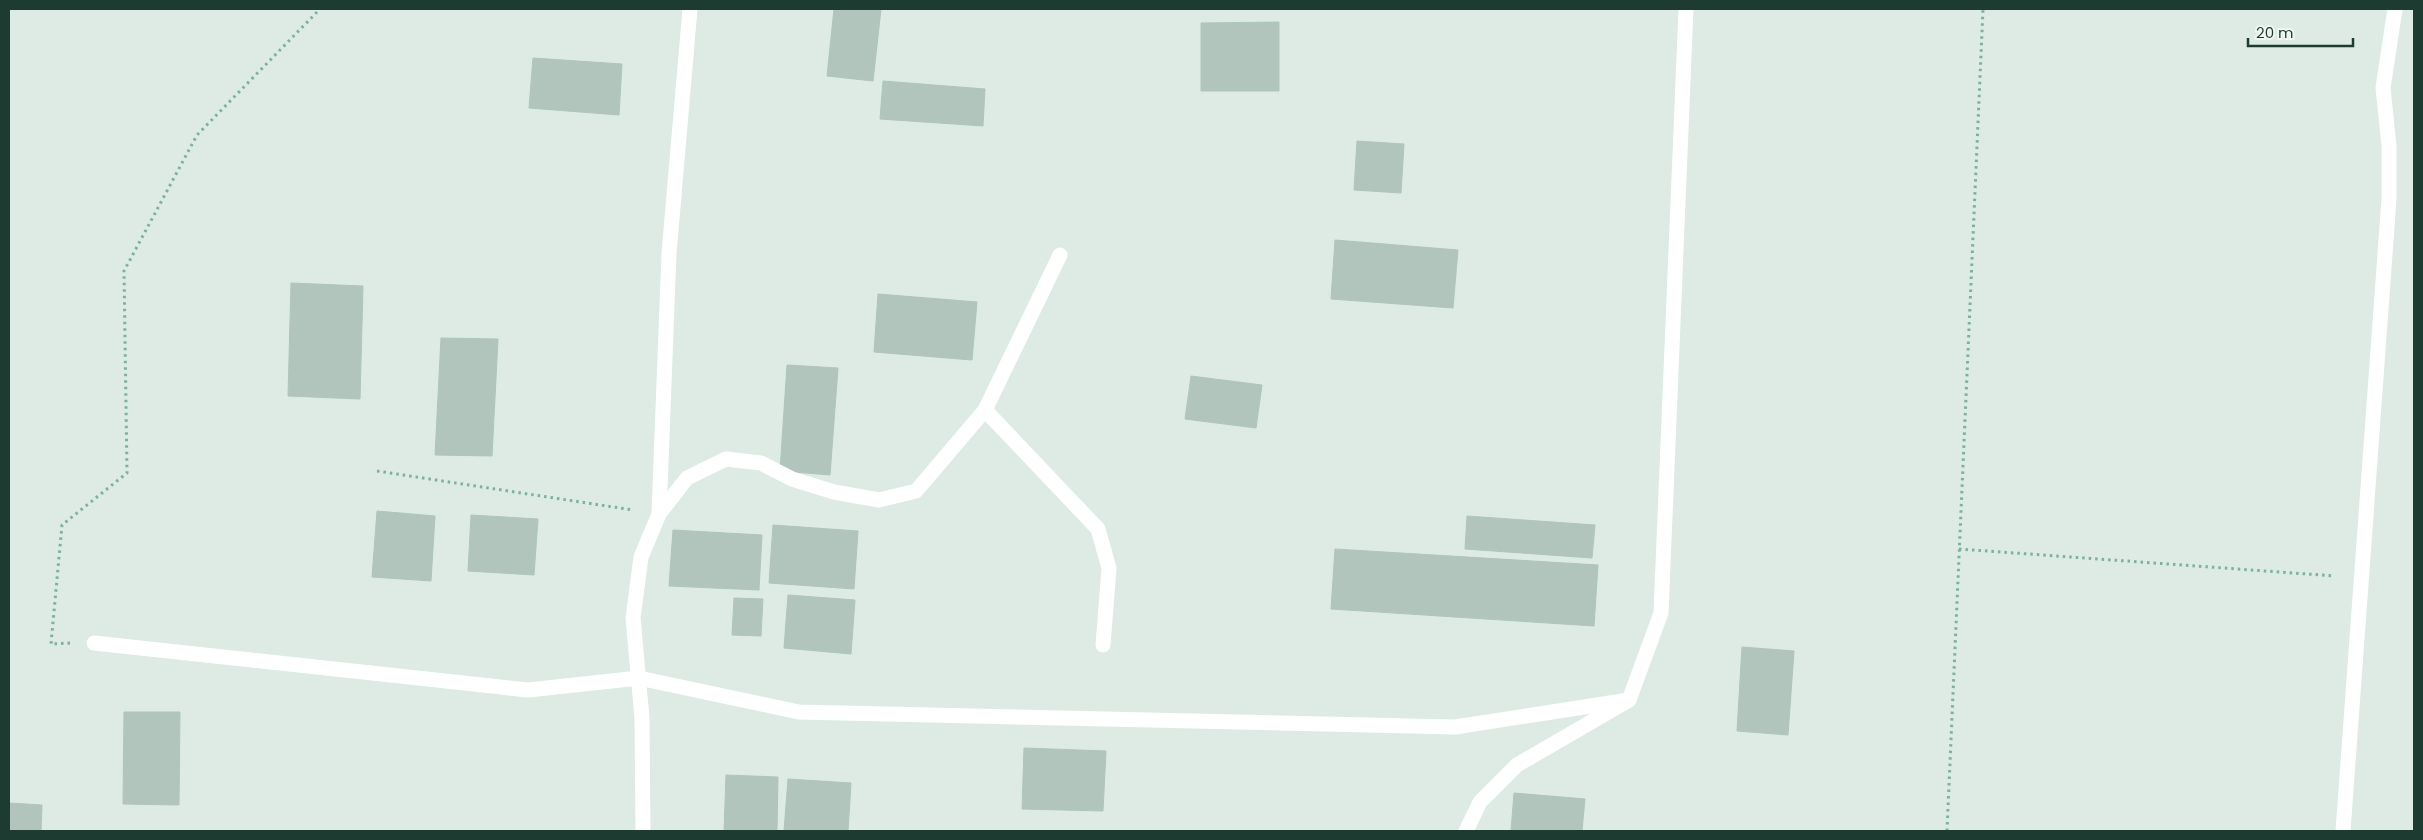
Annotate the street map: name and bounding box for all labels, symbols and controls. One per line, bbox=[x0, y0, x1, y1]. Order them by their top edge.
scale bar bbox=[2248, 15, 2353, 47]
text: 20 m bbox=[2256, 22, 2294, 43]

